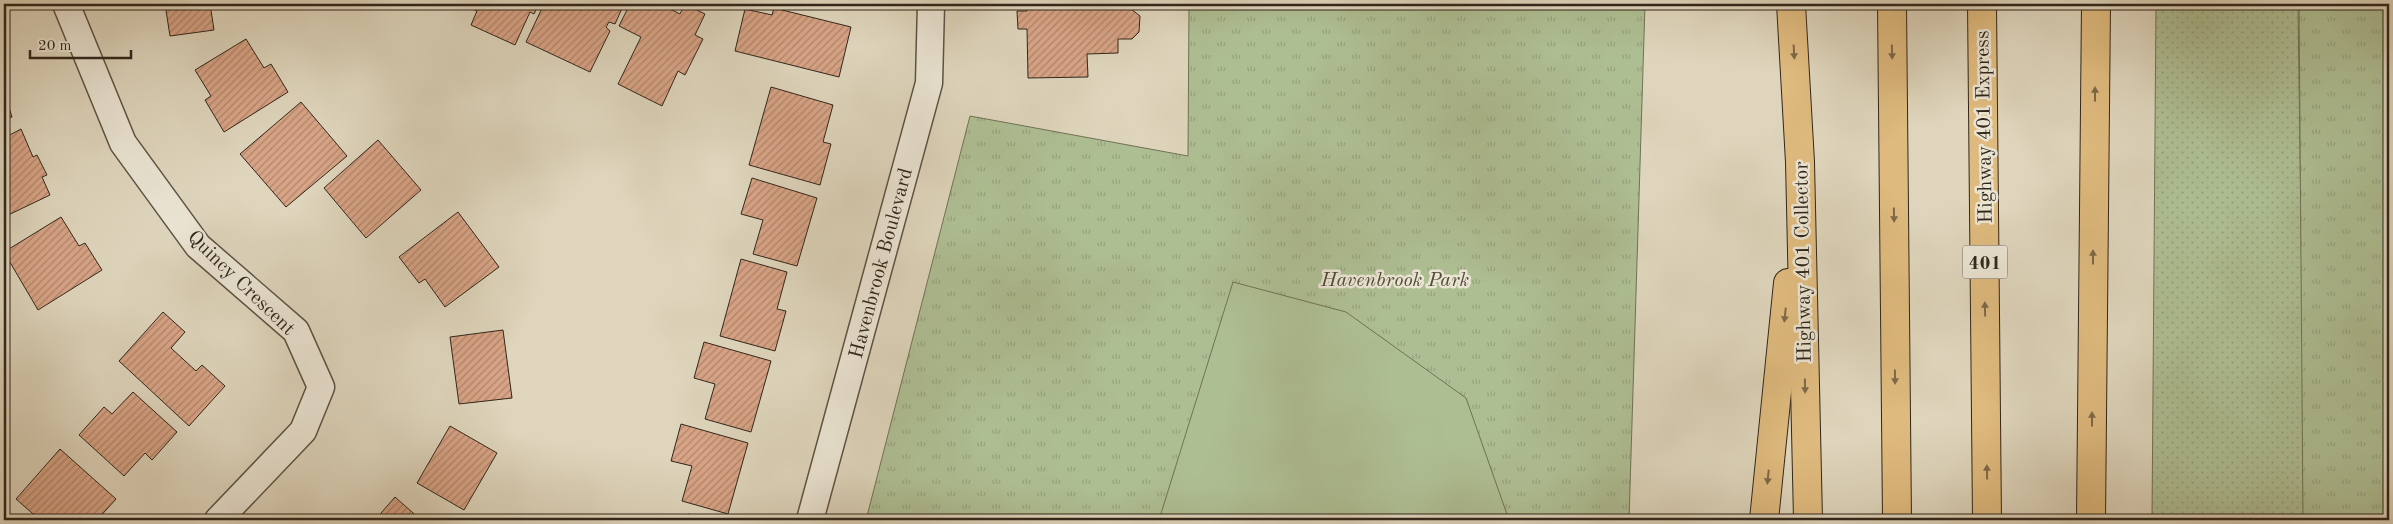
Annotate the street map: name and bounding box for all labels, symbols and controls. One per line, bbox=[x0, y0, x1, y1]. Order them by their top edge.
scale bar bbox=[30, 28, 131, 60]
street label: Highway 401 Express bbox=[1973, 30, 1997, 224]
text: 20 m bbox=[38, 39, 72, 54]
one-way arrow bbox=[1790, 45, 1798, 61]
one-way arrow bbox=[1889, 45, 1897, 61]
one-way arrow bbox=[2091, 86, 2099, 102]
street label: Highway 401 Collector bbox=[1792, 161, 1816, 363]
street label: Havenbrook Boulevard bbox=[847, 166, 917, 361]
one-way arrow bbox=[1890, 207, 1898, 223]
street label: Quincy Crescent bbox=[183, 227, 298, 340]
road number: 401 bbox=[1962, 246, 2008, 278]
one-way arrow bbox=[2090, 248, 2098, 264]
park label: Havenbrook Park bbox=[1320, 271, 1470, 291]
one-way arrow bbox=[1981, 301, 1989, 317]
one-way arrow bbox=[1780, 308, 1788, 324]
one-way arrow bbox=[1892, 370, 1900, 386]
one-way arrow bbox=[1801, 378, 1809, 394]
one-way arrow bbox=[2088, 411, 2096, 427]
one-way arrow bbox=[1983, 463, 1991, 479]
one-way arrow bbox=[1764, 469, 1772, 485]

